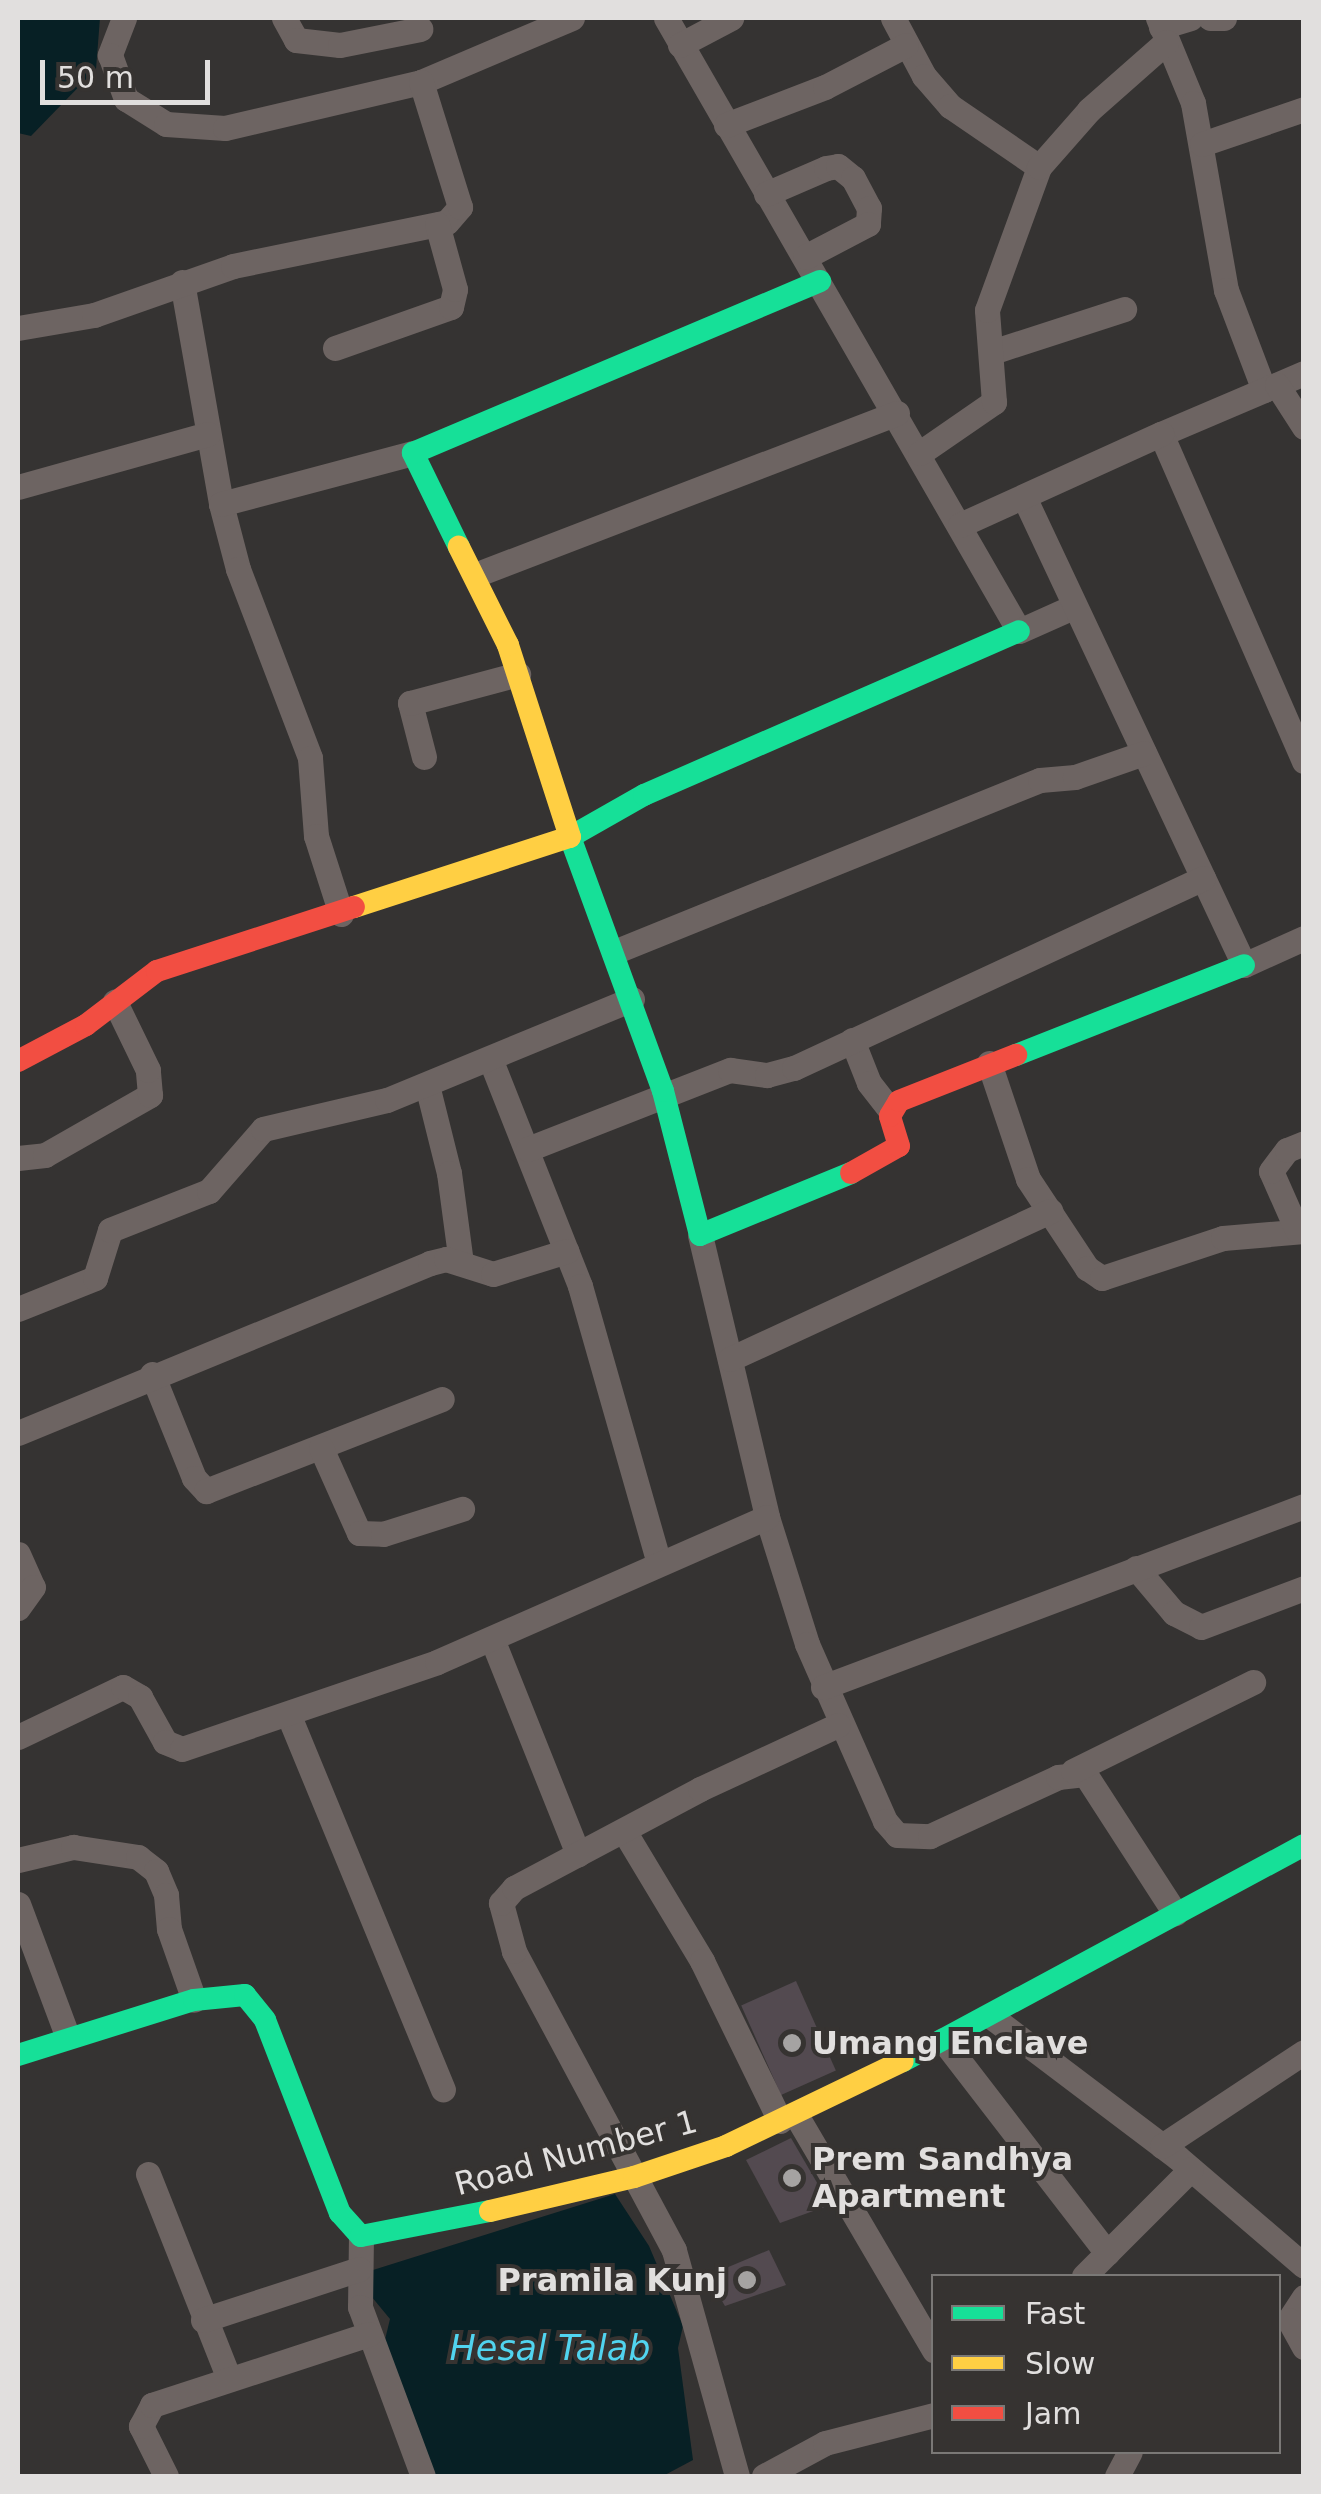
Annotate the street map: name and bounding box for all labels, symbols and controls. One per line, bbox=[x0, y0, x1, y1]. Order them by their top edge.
scale bar bbox=[45, 40, 215, 102]
text: 50 m bbox=[57, 60, 134, 95]
place label: Umang Enclave bbox=[812, 2024, 1088, 2062]
marker: Umang Enclave bbox=[781, 2032, 803, 2054]
street label: Road Number 1 bbox=[451, 2102, 701, 2204]
place label: Prem Sandhya Apartment bbox=[812, 2141, 1073, 2216]
marker: Prem Sandhya Apartment bbox=[781, 2167, 803, 2189]
place label: Pramila Kunj bbox=[497, 2261, 727, 2299]
marker: Pramila Kunj bbox=[736, 2269, 758, 2291]
legend bbox=[931, 2274, 1281, 2454]
text: Fast bbox=[1025, 2296, 1085, 2331]
water label: Hesal Talab bbox=[450, 2327, 650, 2369]
text: Slow bbox=[1025, 2346, 1095, 2381]
text: Jam bbox=[1025, 2396, 1081, 2431]

